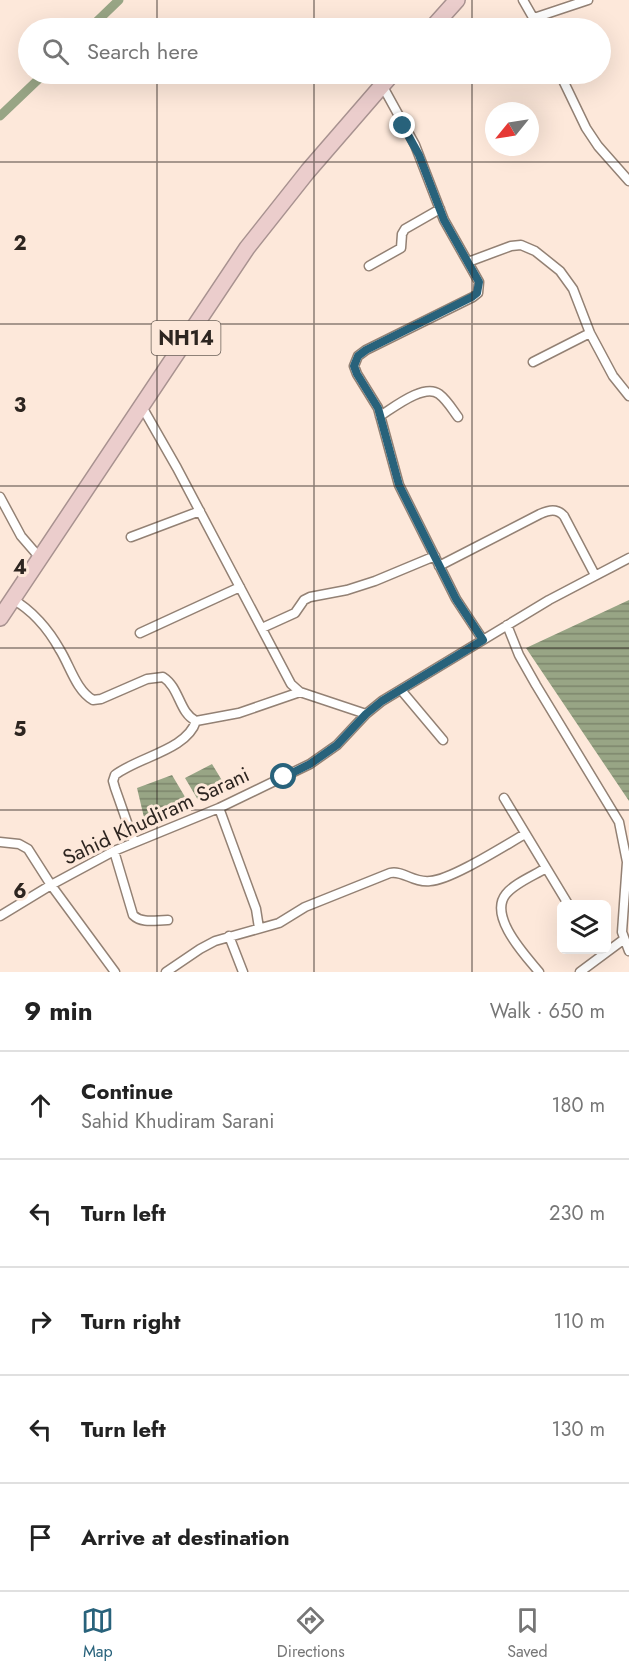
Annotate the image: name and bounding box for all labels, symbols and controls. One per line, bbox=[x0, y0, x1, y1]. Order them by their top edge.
search box bbox=[18, 18, 611, 84]
icon: search bbox=[39, 35, 72, 68]
text: Search here bbox=[87, 35, 198, 67]
north arrow bbox=[485, 102, 539, 156]
route end bbox=[389, 112, 415, 138]
text: 2 bbox=[13, 229, 27, 258]
road number: NH14 bbox=[152, 321, 220, 355]
text: 3 bbox=[14, 391, 26, 420]
text: 4 bbox=[13, 553, 27, 582]
text: 5 bbox=[14, 715, 27, 744]
street label: Sahid Khudiram Sarani bbox=[58, 759, 254, 873]
route start bbox=[270, 763, 296, 789]
text: 6 bbox=[13, 877, 27, 906]
map controls bbox=[557, 900, 611, 954]
button: layers bbox=[557, 900, 611, 954]
text: 9 min bbox=[24, 992, 93, 1030]
text: Walk · 650 m bbox=[490, 997, 605, 1026]
text: Continue bbox=[81, 1075, 173, 1107]
icon: ahead bbox=[24, 1089, 57, 1122]
text: 180 m bbox=[551, 1091, 605, 1120]
text: Sahid Khudiram Sarani bbox=[81, 1107, 274, 1136]
icon: left bbox=[24, 1197, 57, 1230]
text: Turn left bbox=[81, 1197, 166, 1229]
text: 230 m bbox=[549, 1199, 605, 1228]
icon: right bbox=[24, 1305, 57, 1338]
text: Turn right bbox=[81, 1305, 181, 1337]
text: 110 m bbox=[553, 1307, 605, 1336]
icon: left bbox=[24, 1413, 57, 1446]
text: Turn left bbox=[81, 1413, 166, 1445]
text: 130 m bbox=[551, 1415, 605, 1444]
icon: arrive bbox=[24, 1521, 57, 1554]
text: Arrive at destination bbox=[81, 1521, 290, 1553]
tab: Map bbox=[81, 1604, 114, 1663]
tab: Directions bbox=[277, 1604, 345, 1663]
tab: Saved bbox=[507, 1604, 548, 1663]

